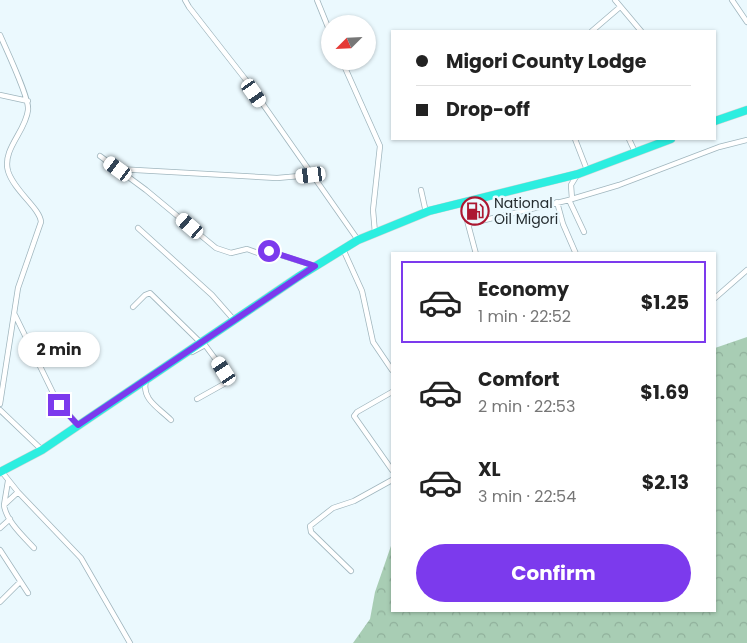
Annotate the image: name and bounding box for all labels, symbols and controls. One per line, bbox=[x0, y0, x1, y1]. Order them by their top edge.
north arrow bbox=[321, 15, 376, 70]
map controls bbox=[321, 15, 376, 70]
text: Migori County Lodge bbox=[446, 48, 646, 75]
car bbox=[239, 76, 268, 110]
text: Drop-off bbox=[446, 96, 530, 123]
car bbox=[101, 154, 134, 184]
car bbox=[295, 166, 326, 184]
place label: National Oil Migori bbox=[494, 193, 558, 229]
fuel station icon: National Oil Migori bbox=[460, 196, 490, 226]
car bbox=[173, 210, 206, 242]
route start bbox=[258, 240, 280, 262]
text: Economy bbox=[478, 276, 569, 303]
icon: car bbox=[418, 280, 463, 325]
text: $1.25 bbox=[641, 289, 689, 316]
text: 1 min · 22:52 bbox=[478, 305, 571, 328]
callout: 2 min bbox=[18, 332, 100, 368]
text: 2 min bbox=[37, 338, 81, 361]
car bbox=[209, 354, 238, 388]
text: Comfort bbox=[478, 366, 560, 393]
icon: car bbox=[418, 370, 463, 415]
text: $1.69 bbox=[640, 379, 689, 406]
route end bbox=[48, 394, 70, 416]
text: 2 min · 22:53 bbox=[478, 395, 575, 418]
text: XL bbox=[478, 456, 501, 483]
icon: car bbox=[418, 460, 463, 505]
text: $2.13 bbox=[642, 469, 689, 496]
text: 3 min · 22:54 bbox=[478, 485, 576, 508]
button: Confirm bbox=[416, 544, 691, 602]

